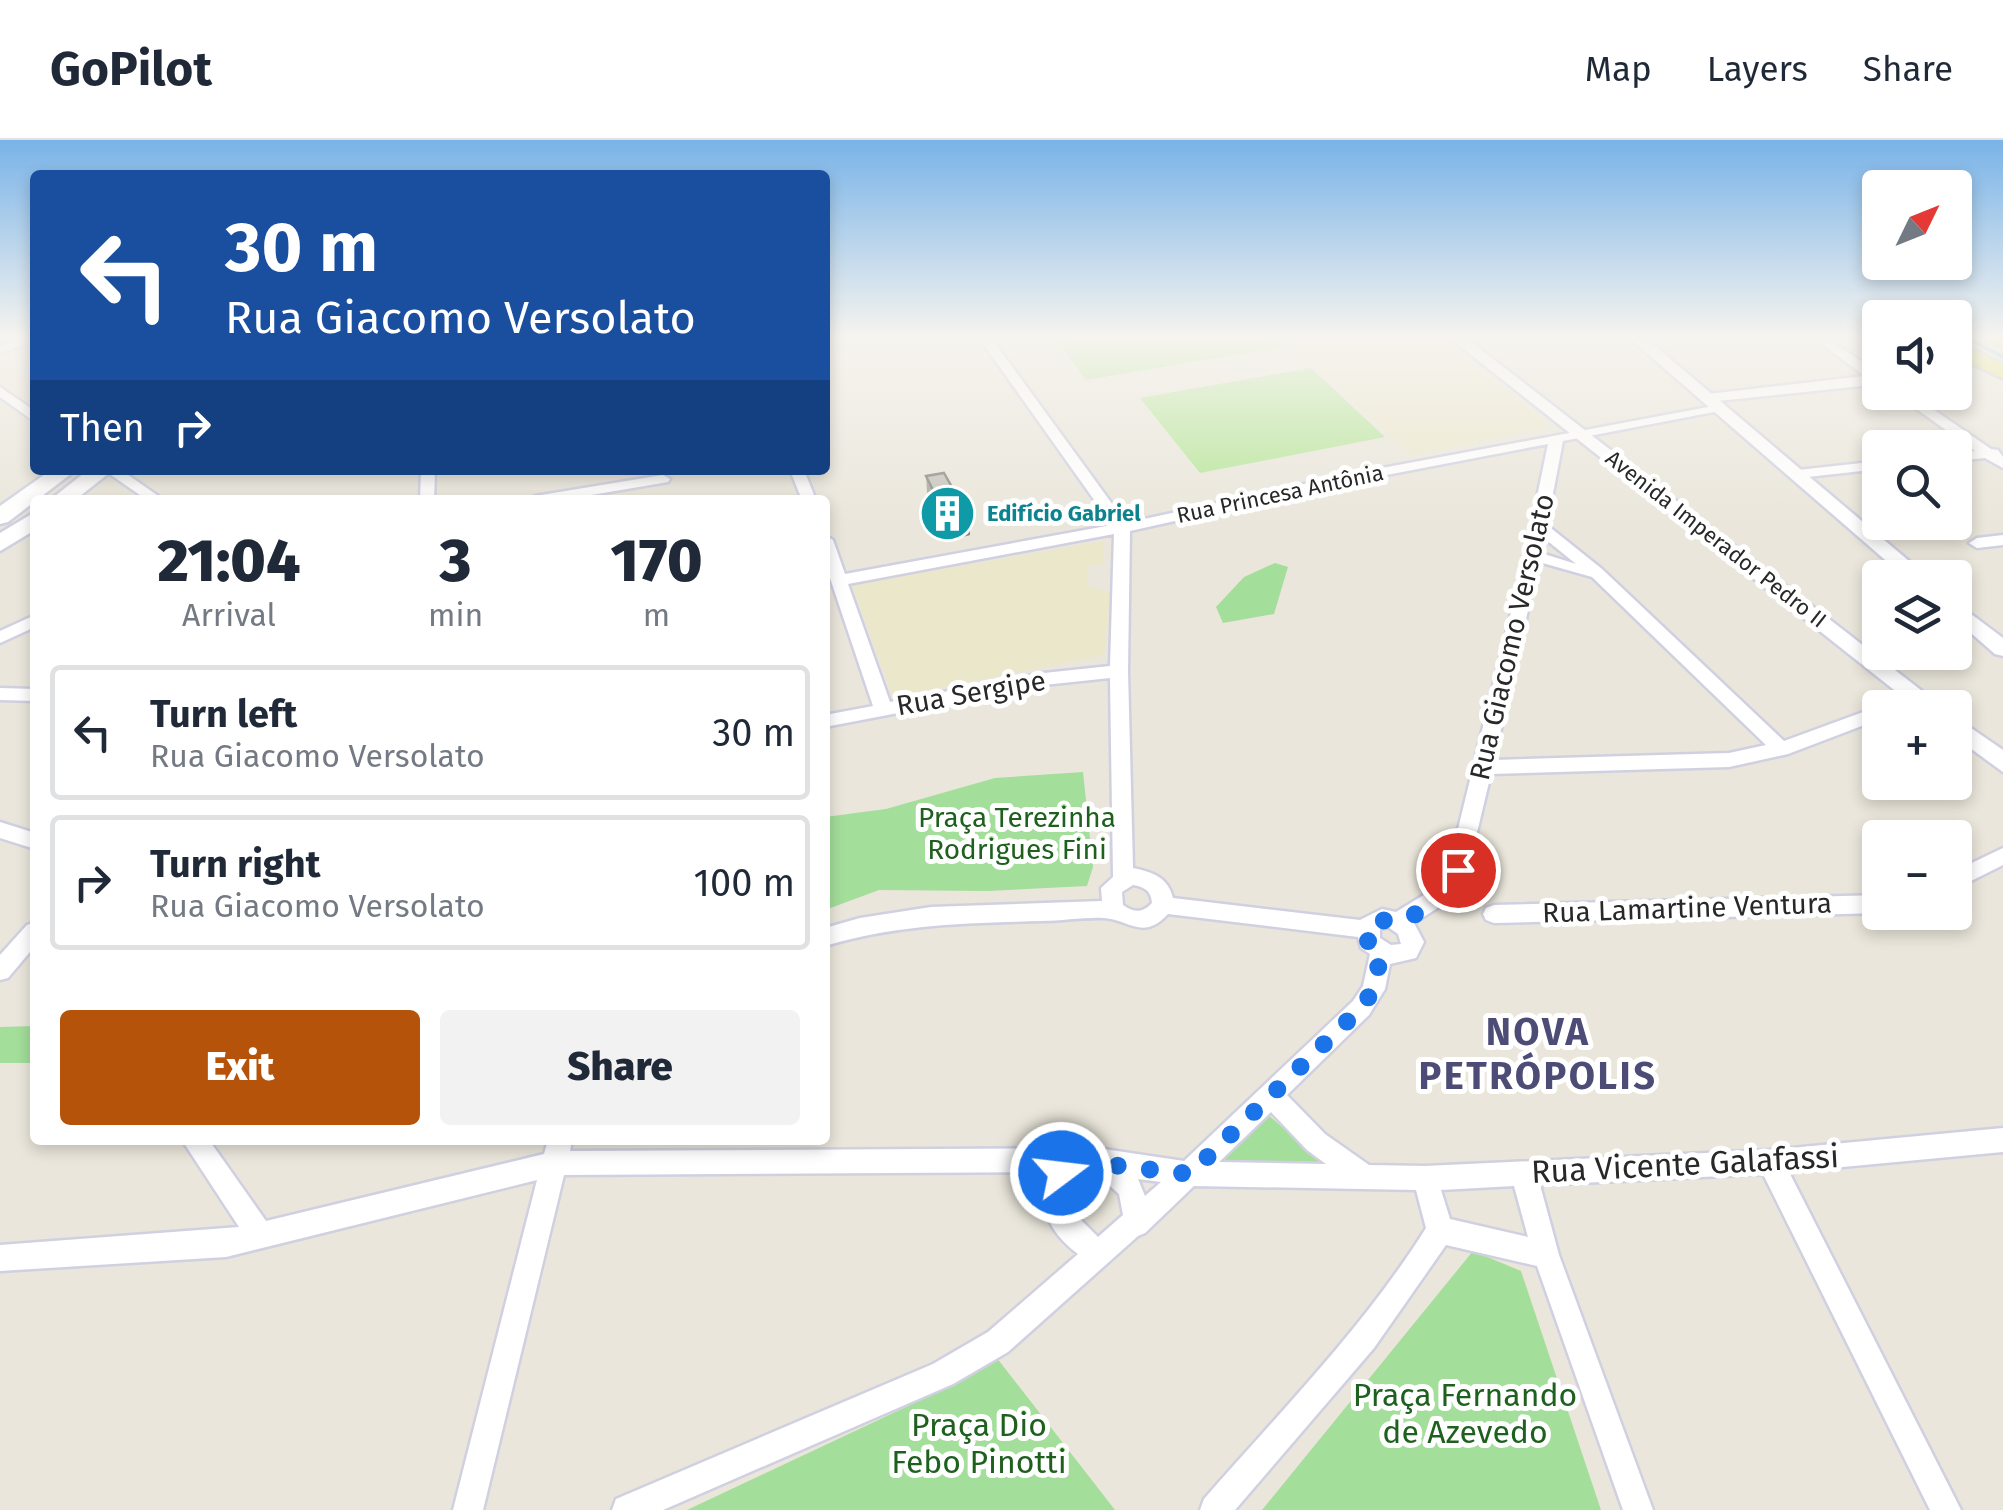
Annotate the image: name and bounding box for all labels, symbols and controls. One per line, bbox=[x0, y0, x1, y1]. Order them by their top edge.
text: GoPilot bbox=[50, 40, 212, 98]
text: Map bbox=[1585, 48, 1652, 90]
text: Layers bbox=[1707, 48, 1808, 90]
text: Share bbox=[1863, 48, 1953, 90]
north arrow bbox=[1862, 170, 1972, 280]
map controls bbox=[1862, 170, 1972, 930]
text: 30 m bbox=[225, 206, 378, 290]
icon: left bbox=[60, 210, 190, 340]
text: Rua Giacomo Versolato bbox=[225, 291, 696, 345]
button: sound bbox=[1862, 300, 1972, 410]
icon: right bbox=[165, 400, 220, 455]
text: Then bbox=[60, 405, 145, 451]
button: search bbox=[1862, 430, 1972, 540]
street label: Avenida Imperador Pedro II bbox=[1600, 444, 1832, 634]
street label: Rua Princesa Antônia bbox=[1174, 459, 1386, 529]
building icon: Edifício Gabriel bbox=[918, 483, 978, 543]
street label: Rua Giacomo Versolato bbox=[1463, 491, 1561, 783]
place label: Edifício Gabriel bbox=[987, 500, 1141, 527]
text: 21:04 bbox=[157, 525, 301, 597]
text: 3 bbox=[440, 525, 471, 597]
text: 170 bbox=[611, 525, 703, 597]
button: layers bbox=[1862, 560, 1972, 670]
text: Arrival bbox=[182, 596, 276, 634]
text: min bbox=[428, 596, 483, 634]
text: m bbox=[643, 596, 670, 634]
street label: Rua Sergipe bbox=[894, 664, 1048, 722]
button: + bbox=[1862, 690, 1972, 800]
text: Turn left bbox=[150, 691, 297, 737]
icon: left bbox=[65, 705, 120, 760]
text: 30 m bbox=[712, 710, 795, 756]
text: Rua Giacomo Versolato bbox=[150, 737, 485, 775]
park label: Praça Terezinha Rodrigues Fini bbox=[918, 801, 1116, 866]
button: − bbox=[1862, 820, 1972, 930]
pin bbox=[1416, 828, 1501, 913]
text: Turn right bbox=[150, 841, 320, 887]
icon: arrive bbox=[1431, 843, 1486, 898]
icon: right bbox=[65, 855, 120, 910]
text: 100 m bbox=[694, 860, 795, 906]
street label: Rua Lamartine Ventura bbox=[1542, 886, 1832, 930]
text: Rua Giacomo Versolato bbox=[150, 887, 485, 925]
district label: NOVA PETRÓPOLIS bbox=[1419, 1009, 1657, 1099]
button: Exit bbox=[60, 1010, 420, 1125]
button: Share bbox=[440, 1010, 800, 1125]
position arrow bbox=[1009, 1121, 1113, 1225]
street label: Rua Vicente Galafassi bbox=[1530, 1137, 1840, 1191]
park label: Praça Fernando de Azevedo bbox=[1353, 1376, 1577, 1451]
park label: Praça Dio Febo Pinotti bbox=[891, 1406, 1067, 1481]

